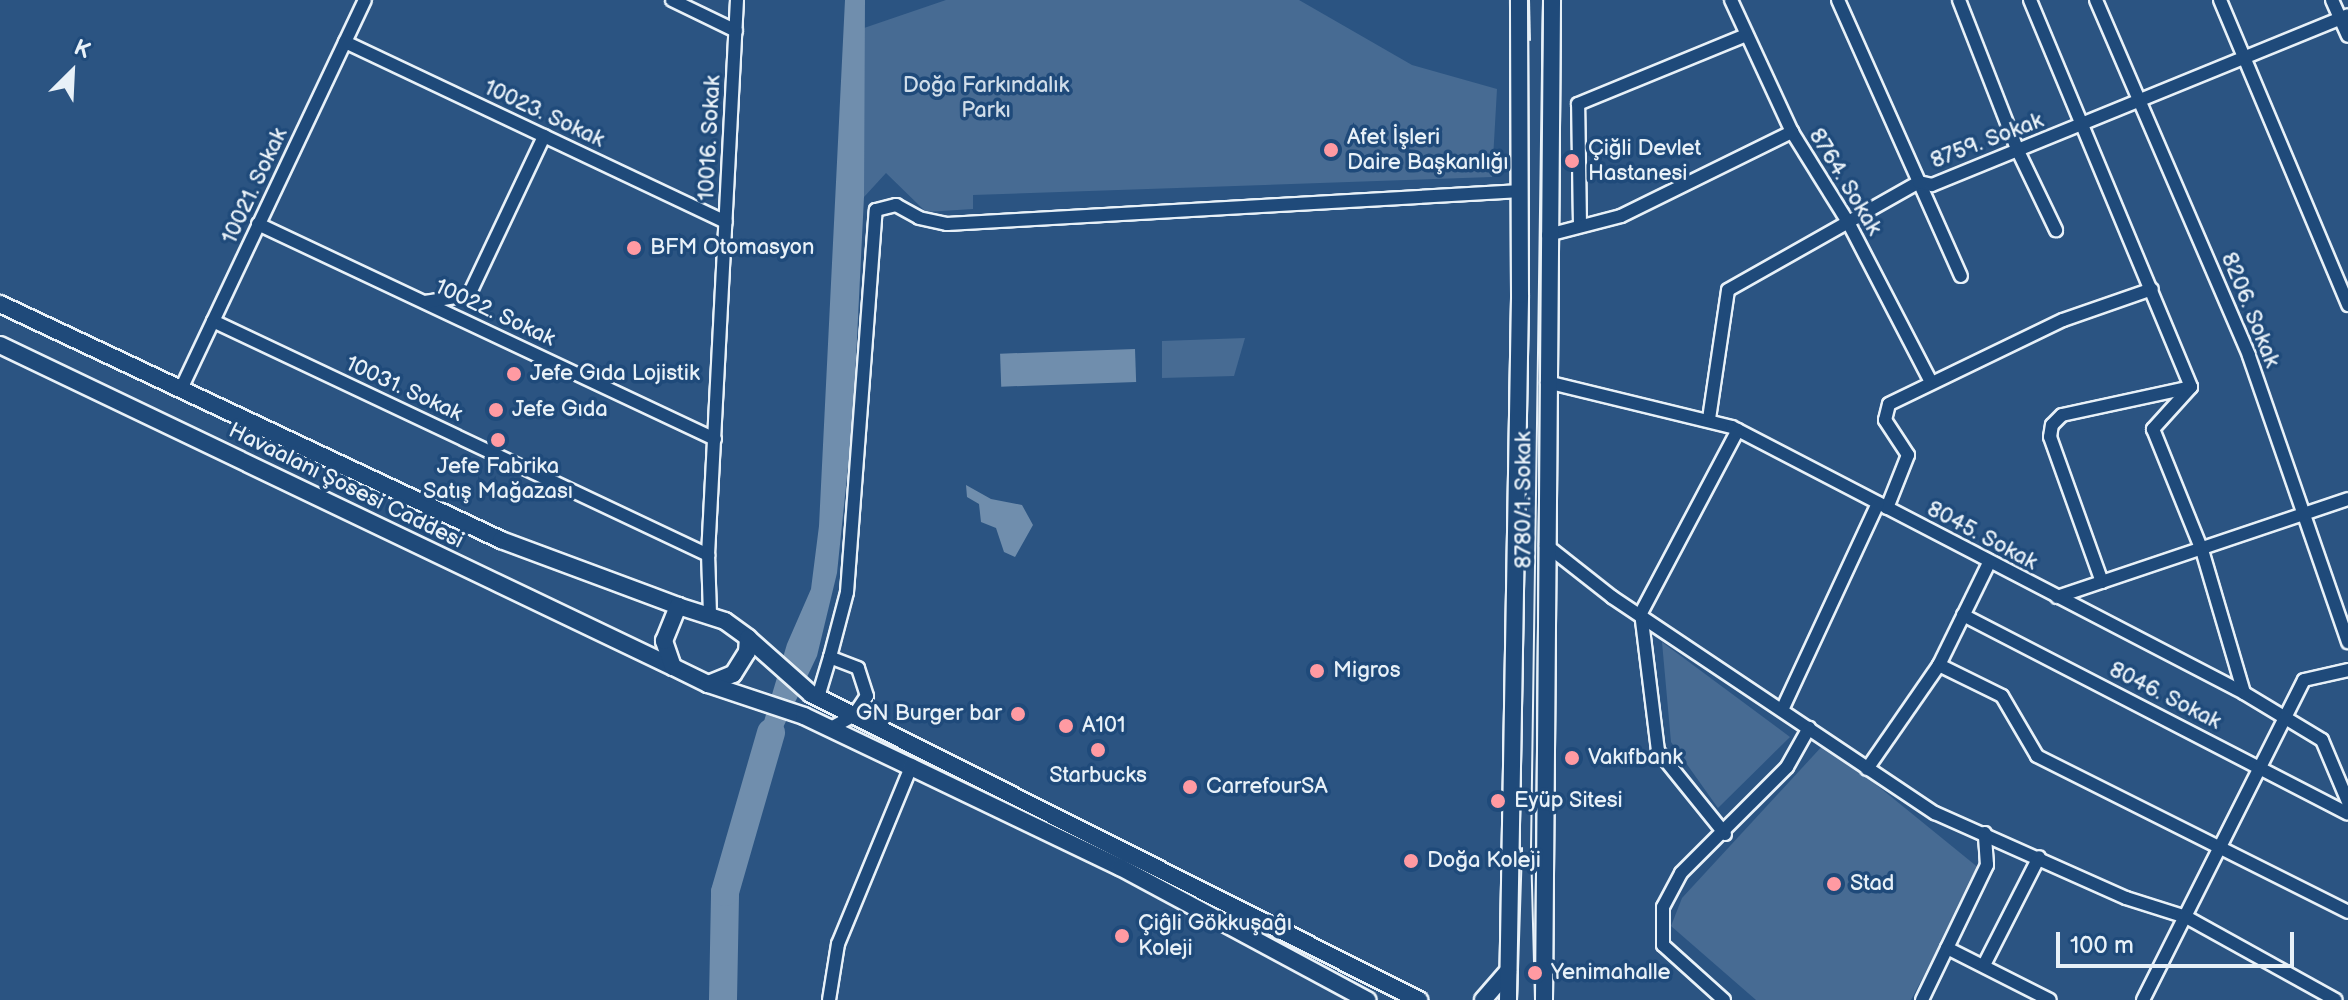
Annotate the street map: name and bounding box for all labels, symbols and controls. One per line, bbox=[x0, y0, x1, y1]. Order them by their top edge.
north arrow bbox=[32, 32, 112, 112]
text: K bbox=[70, 34, 94, 65]
park label: Doğa Farkındalık Parkı bbox=[903, 72, 1069, 124]
street label: 10016. Sokak bbox=[694, 74, 726, 202]
street label: 10023. Sokak bbox=[479, 75, 609, 153]
street label: 8759. Sokak bbox=[1927, 107, 2047, 175]
street label: 10021. Sokak bbox=[217, 124, 293, 248]
place label: Afet İşleri Daire Başkanlığı bbox=[1347, 124, 1509, 176]
street label: 8764. Sokak bbox=[1803, 124, 1887, 240]
place label: Çiğli Devlet Hastanesi bbox=[1588, 135, 1701, 186]
marker: Afet İşleri Daire Başkanlığı bbox=[1322, 141, 1340, 159]
marker: Çiğli Devlet Hastanesi bbox=[1563, 152, 1581, 170]
place label: BFM Otomasyon bbox=[650, 235, 814, 261]
marker: BFM Otomasyon bbox=[625, 239, 643, 257]
street label: 8206. Sokak bbox=[2215, 249, 2285, 371]
street label: 10022. Sokak bbox=[431, 274, 559, 352]
street label: 10031. Sokak bbox=[341, 350, 467, 428]
place label: Jefe Gıda Lojistik bbox=[530, 361, 700, 387]
marker: Jefe Gıda Lojistik bbox=[505, 365, 523, 383]
place label: Jefe Gıda bbox=[512, 397, 608, 423]
marker: Jefe Gıda bbox=[487, 401, 505, 419]
street label: Havaalanı Şosesi Caddesi bbox=[224, 417, 468, 555]
marker: Jefe Fabrika Satış Mağazası bbox=[489, 431, 507, 449]
street label: 8780/1. Sokak bbox=[1511, 431, 1537, 569]
place label: Jefe Fabrika Satış Mağazası bbox=[423, 453, 573, 504]
street label: 8045. Sokak bbox=[1922, 496, 2042, 576]
street label: 8046. Sokak bbox=[2105, 656, 2225, 736]
place label: Migros bbox=[1333, 658, 1401, 684]
marker: Migros bbox=[1308, 662, 1326, 680]
place label: GN Burger bar bbox=[856, 701, 1002, 727]
marker: GN Burger bar bbox=[1009, 705, 1027, 723]
place label: A101 bbox=[1082, 713, 1125, 739]
marker: A101 bbox=[1057, 717, 1075, 735]
marker: Starbucks bbox=[1089, 741, 1107, 759]
place label: Vakıfbank bbox=[1588, 745, 1683, 771]
marker: Vakıfbank bbox=[1563, 749, 1581, 767]
place label: Starbucks bbox=[1049, 763, 1147, 789]
place label: CarrefourSA bbox=[1206, 774, 1328, 800]
marker: CarrefourSA bbox=[1181, 778, 1199, 796]
place label: Eyüp Sitesi bbox=[1514, 788, 1623, 814]
marker: Eyüp Sitesi bbox=[1489, 792, 1507, 810]
place label: Doğa Koleji bbox=[1427, 848, 1541, 874]
marker: Doğa Koleji bbox=[1402, 852, 1420, 870]
place label: Stad bbox=[1850, 871, 1894, 897]
marker: Stad bbox=[1825, 875, 1843, 893]
place label: Çiĝli Gökkuşaĝı Koleji bbox=[1138, 910, 1292, 962]
scale bar bbox=[2060, 916, 2298, 966]
marker: Çiĝli Gökkuşaĝı Koleji bbox=[1113, 927, 1131, 945]
text: 100 m bbox=[2070, 931, 2134, 960]
place label: Yenimahalle bbox=[1551, 960, 1671, 986]
marker: Yenimahalle bbox=[1526, 964, 1544, 982]

